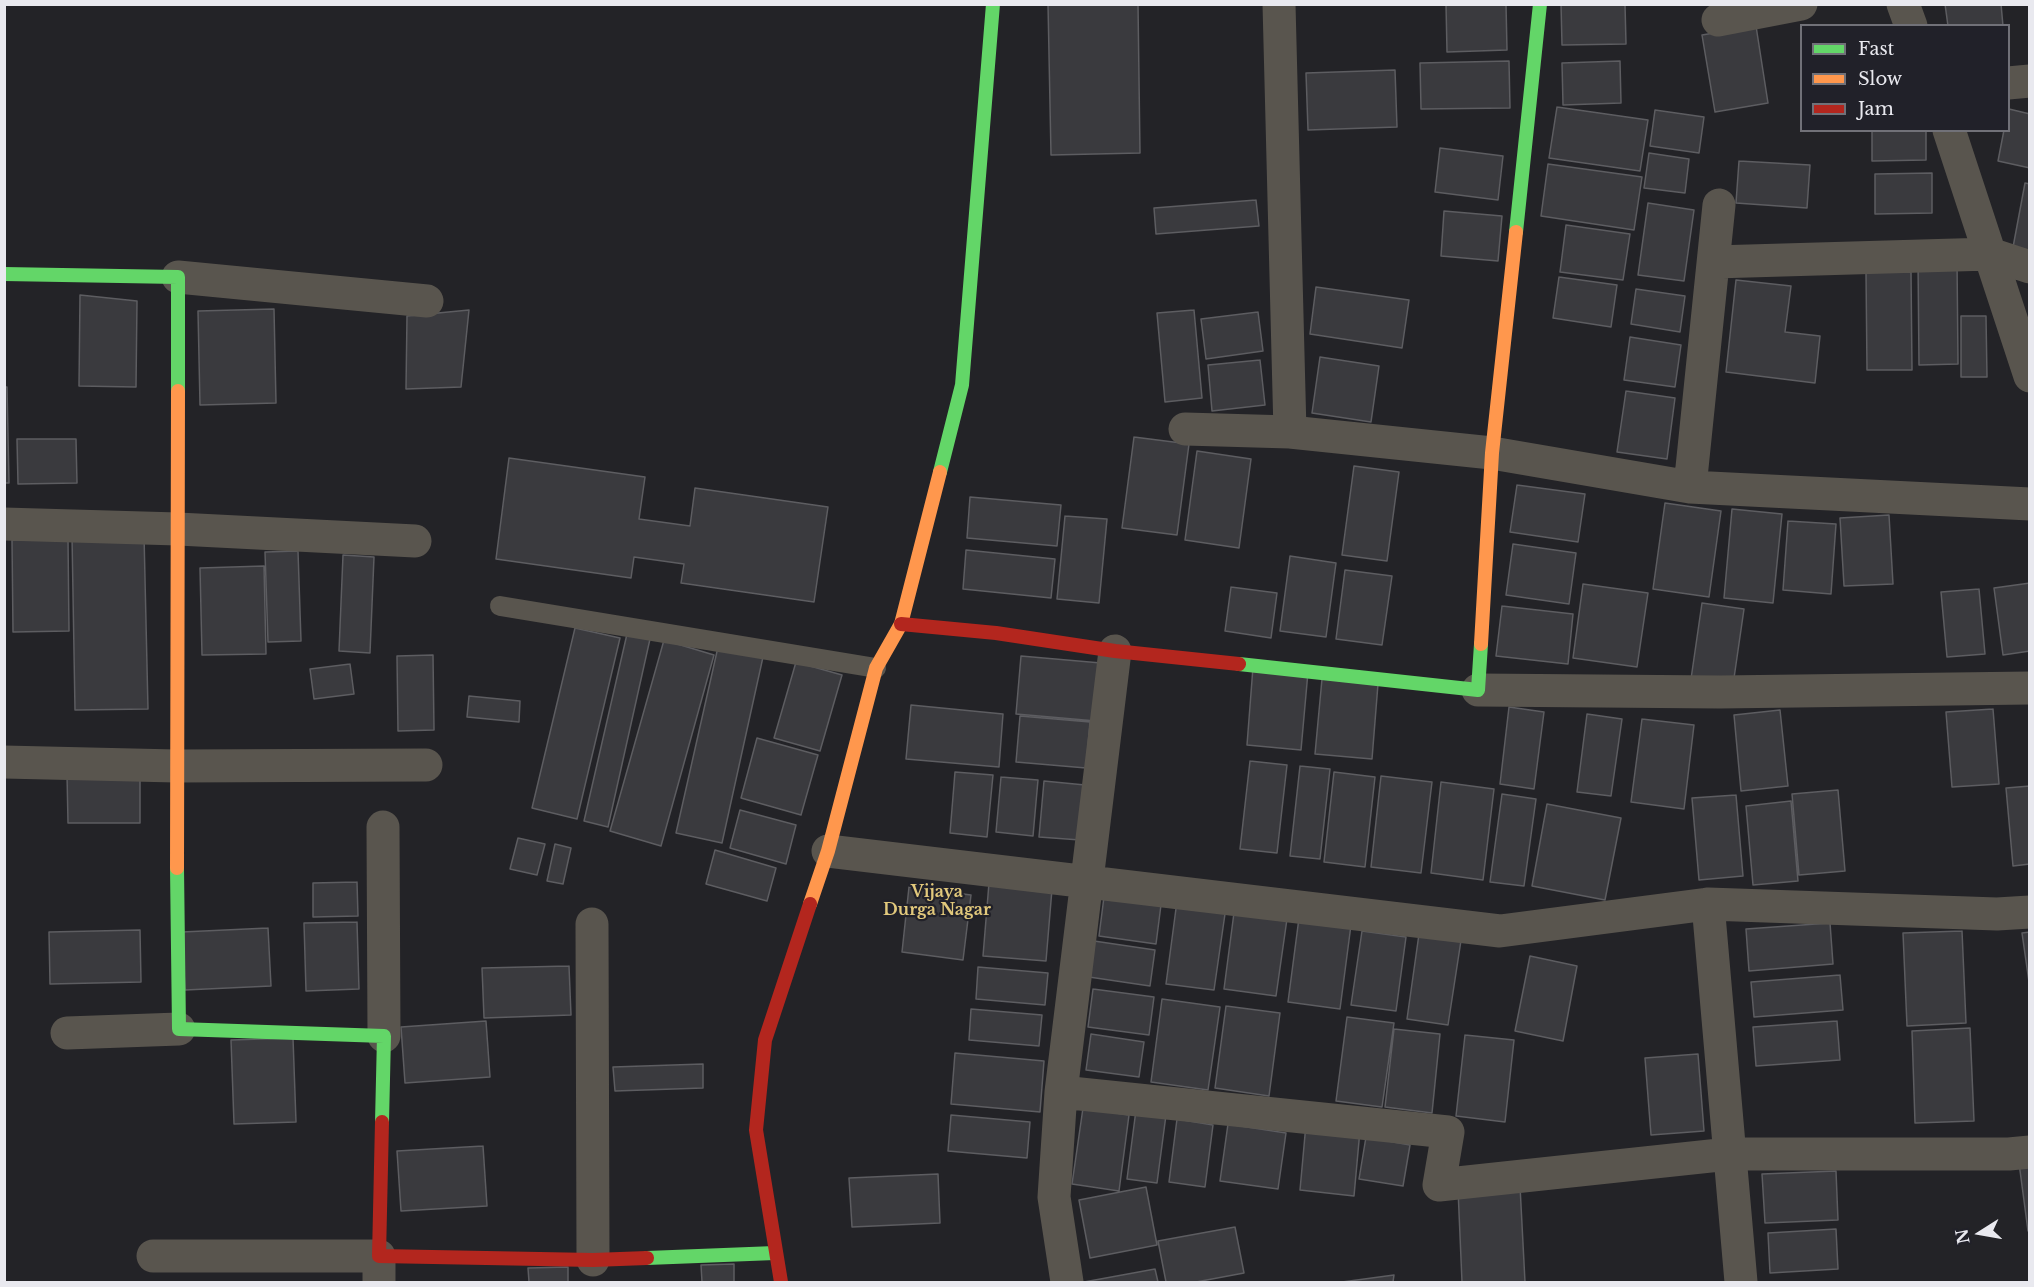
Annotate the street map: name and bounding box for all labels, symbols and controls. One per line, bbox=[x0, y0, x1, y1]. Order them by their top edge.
legend bbox=[1800, 24, 2010, 132]
text: Fast bbox=[1858, 38, 1894, 60]
text: Slow bbox=[1858, 68, 1902, 90]
text: Jam bbox=[1858, 98, 1894, 120]
district label: Vijaya Durga Nagar bbox=[883, 882, 991, 920]
north arrow bbox=[1950, 1203, 2010, 1263]
text: N bbox=[1951, 1227, 1974, 1246]

